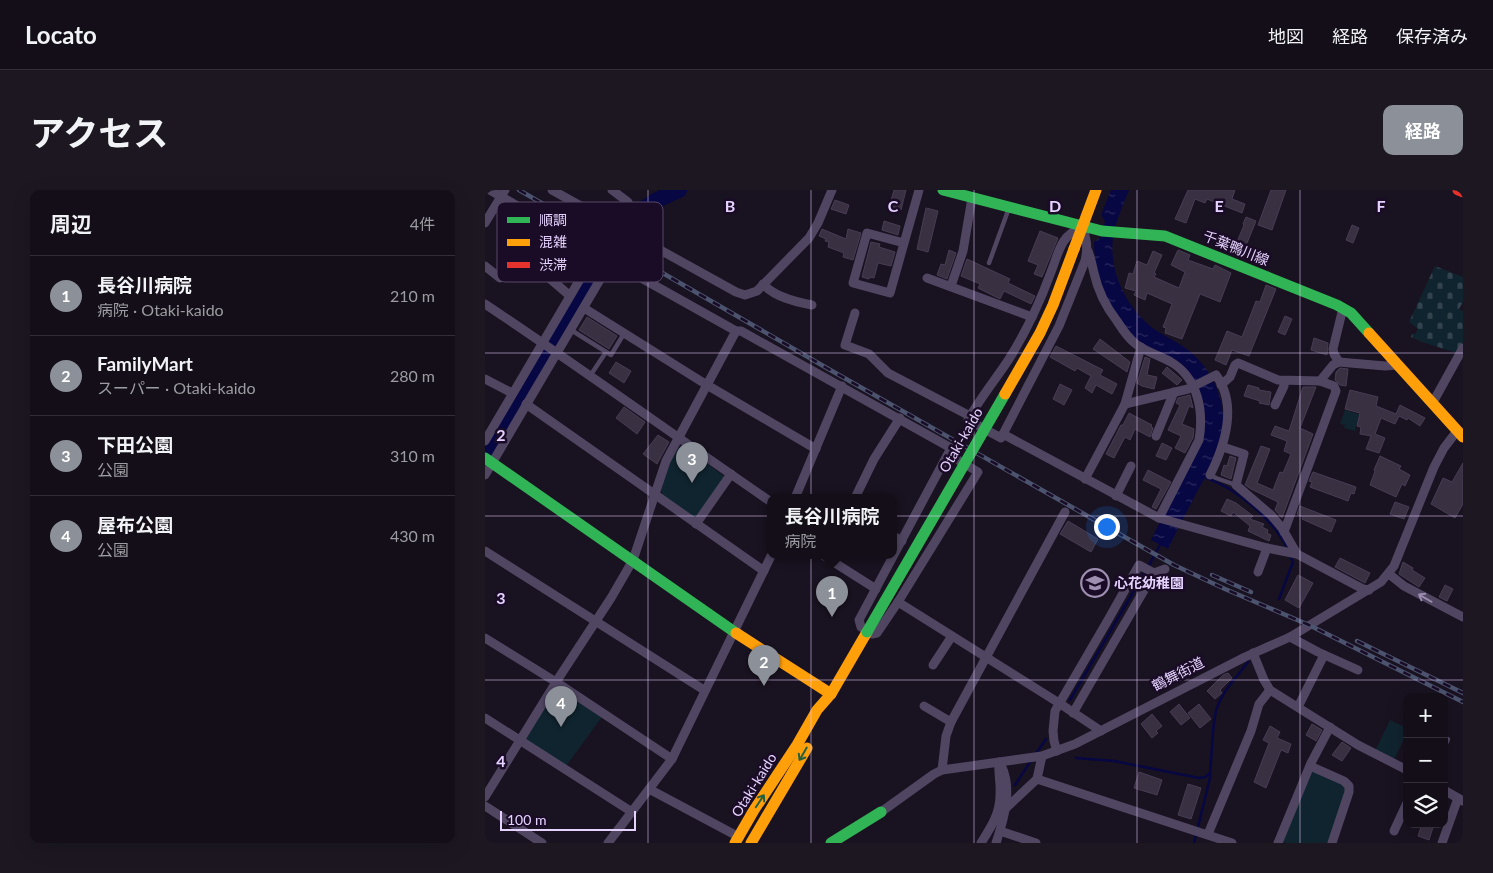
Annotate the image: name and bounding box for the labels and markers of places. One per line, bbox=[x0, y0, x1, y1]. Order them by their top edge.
pin: 3 bbox=[676, 442, 708, 483]
school or university icon: 心花幼稚園 bbox=[1080, 568, 1110, 598]
place label: 心花幼稚園 bbox=[1114, 574, 1184, 591]
pin: 1 bbox=[816, 576, 848, 617]
pin: 2 bbox=[748, 645, 780, 686]
pin: 4 bbox=[545, 686, 577, 727]

